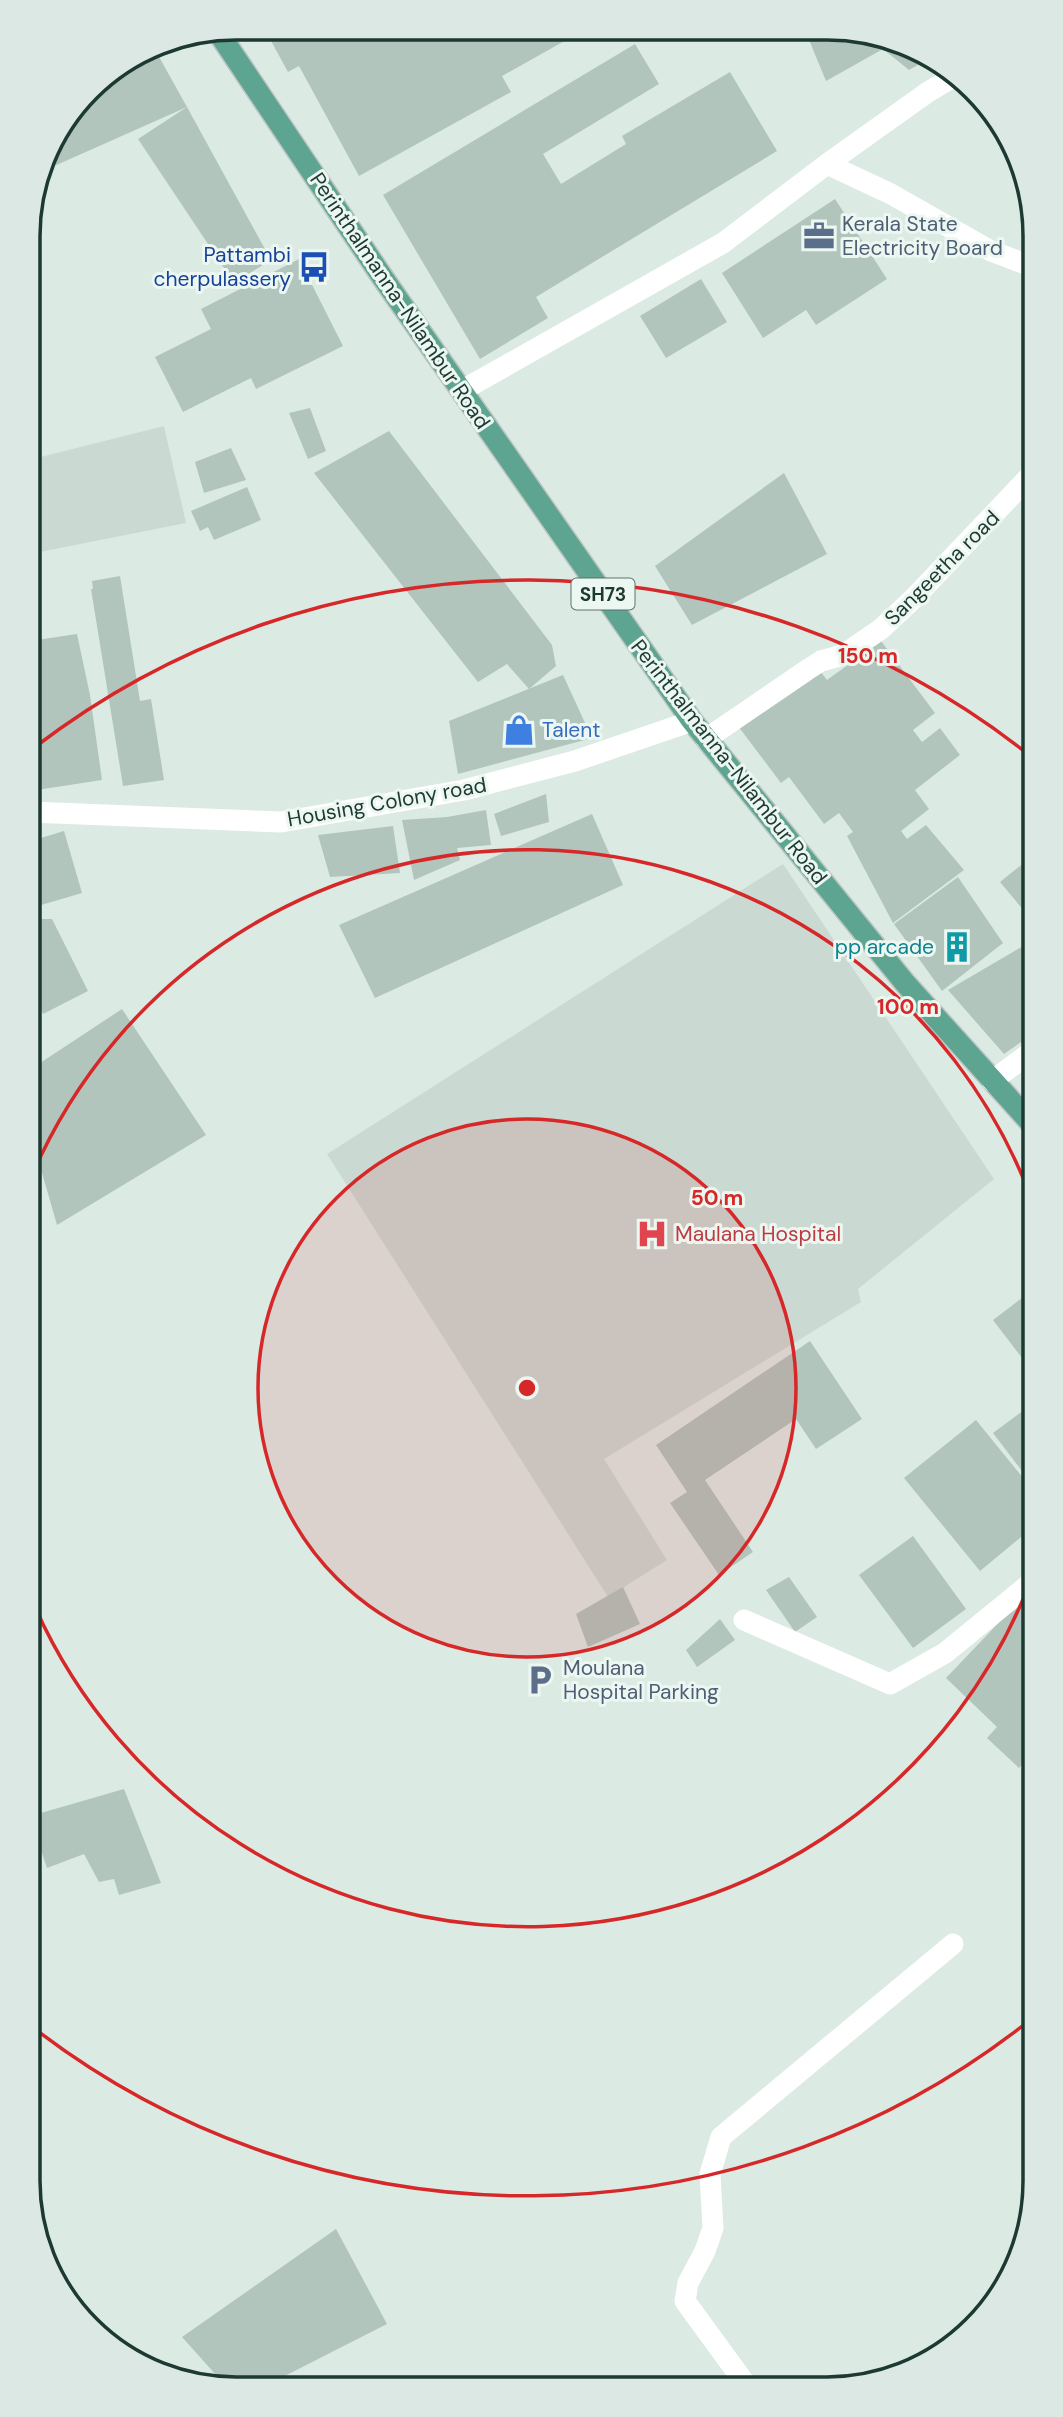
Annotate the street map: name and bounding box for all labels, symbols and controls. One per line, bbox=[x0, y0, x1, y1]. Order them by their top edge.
street label: Perinthalmanna-Nilambur Road bbox=[304, 167, 496, 435]
place label: Kerala State Electricity Board bbox=[842, 210, 1003, 262]
office icon: Kerala State Electricity Board bbox=[802, 219, 836, 253]
place label: Pattambi cherpulassery bbox=[153, 241, 291, 293]
bus stop icon: Pattambi cherpulassery bbox=[297, 250, 331, 284]
street label: Sangeetha road bbox=[878, 504, 1006, 632]
road number: SH73 bbox=[572, 579, 634, 610]
street label: Perinthalmanna-Nilambur Road bbox=[625, 634, 833, 890]
text: 150 m bbox=[838, 642, 898, 670]
shop icon: Talent bbox=[502, 713, 536, 747]
place label: Talent bbox=[542, 716, 601, 744]
street label: Housing Colony road bbox=[285, 771, 489, 833]
building icon: pp arcade bbox=[940, 930, 974, 964]
place label: pp arcade bbox=[835, 933, 934, 961]
text: 100 m bbox=[877, 993, 939, 1021]
text: 50 m bbox=[691, 1184, 743, 1212]
hospital icon: Maulana Hospital bbox=[635, 1217, 669, 1251]
place label: Maulana Hospital bbox=[675, 1220, 841, 1248]
centre of rings bbox=[515, 1376, 539, 1400]
place label: Moulana Hospital Parking bbox=[563, 1654, 719, 1706]
parking icon: Moulana Hospital Parking bbox=[523, 1663, 557, 1697]

